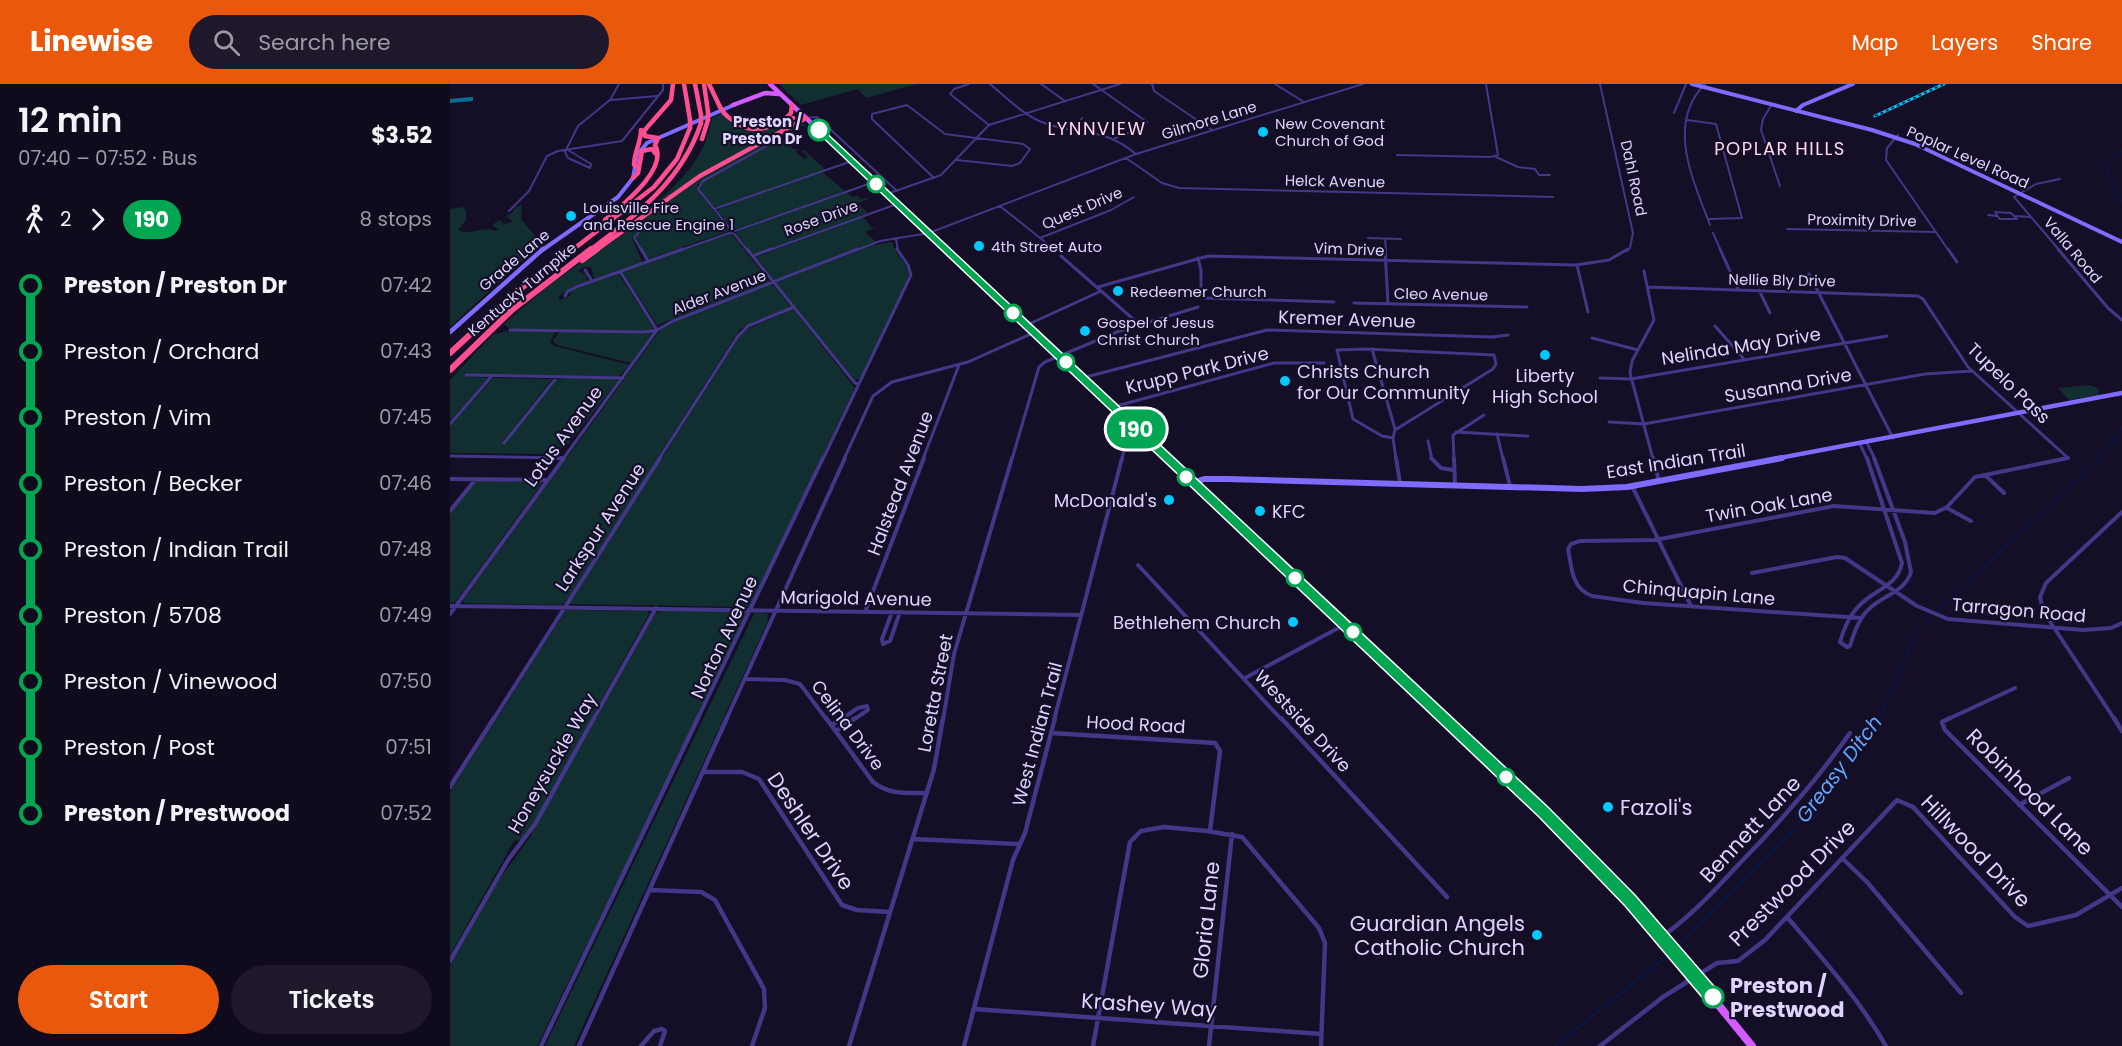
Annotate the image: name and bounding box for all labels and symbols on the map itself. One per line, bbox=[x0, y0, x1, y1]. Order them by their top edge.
street label: Gilmore Lane bbox=[1159, 96, 1259, 144]
place label: Preston / Preston Dr bbox=[722, 111, 803, 149]
place label: New Covenant Church of God bbox=[1275, 113, 1385, 151]
district label: LYNNVIEW bbox=[1048, 116, 1147, 141]
marker: Preston / Preston Dr bbox=[808, 119, 830, 141]
street label: Poplar Level Road bbox=[1903, 121, 2033, 193]
marker: New Covenant Church of God bbox=[1256, 125, 1270, 139]
district label: POPLAR HILLS bbox=[1714, 136, 1846, 161]
street label: Dahl Road bbox=[1616, 138, 1652, 218]
street label: Helck Avenue bbox=[1285, 170, 1385, 192]
unlabelled marker bbox=[867, 175, 885, 193]
street label: Quest Drive bbox=[1038, 182, 1126, 234]
street label: Rose Drive bbox=[781, 195, 861, 241]
place label: Louisville Fire and Rescue Engine 1 bbox=[583, 197, 734, 235]
marker: Louisville Fire and Rescue Engine 1 bbox=[564, 209, 578, 223]
street label: Proximity Drive bbox=[1807, 209, 1917, 231]
street label: Valla Road bbox=[2039, 212, 2107, 288]
street label: Grade Lane bbox=[474, 224, 554, 296]
place label: 4th Street Auto bbox=[991, 236, 1102, 257]
street label: Kentucky Turnpike bbox=[463, 237, 581, 341]
street label: Vim Drive bbox=[1313, 237, 1385, 261]
marker: 4th Street Auto bbox=[972, 239, 986, 253]
street label: Alder Avenue bbox=[669, 264, 769, 320]
street label: Nellie Bly Drive bbox=[1728, 269, 1836, 291]
place label: Redeemer Church bbox=[1130, 281, 1267, 302]
street label: Cleo Avenue bbox=[1394, 283, 1488, 305]
marker: Redeemer Church bbox=[1111, 284, 1125, 298]
unlabelled marker bbox=[1004, 304, 1022, 322]
street label: Kremer Avenue bbox=[1278, 304, 1416, 334]
place label: Gospel of Jesus Christ Church bbox=[1097, 312, 1214, 350]
street label: Nelinda May Drive bbox=[1659, 321, 1823, 371]
marker: Gospel of Jesus Christ Church bbox=[1078, 324, 1092, 338]
street label: Tupelo Pass bbox=[1962, 337, 2056, 429]
street label: Krupp Park Drive bbox=[1123, 340, 1271, 400]
marker: Liberty High School bbox=[1538, 348, 1552, 362]
unlabelled marker bbox=[1057, 353, 1075, 371]
place label: Christs Church for Our Community bbox=[1297, 359, 1470, 405]
street label: Susanna Drive bbox=[1722, 362, 1854, 408]
place label: Liberty High School bbox=[1492, 363, 1598, 409]
marker: Christs Church for Our Community bbox=[1278, 374, 1292, 388]
street label: Lotus Avenue bbox=[518, 380, 608, 492]
street label: Halstead Avenue bbox=[861, 407, 939, 559]
line badge: 190 bbox=[1102, 410, 1170, 448]
street label: East Indian Trail bbox=[1605, 438, 1747, 484]
street label: Larkspur Avenue bbox=[549, 458, 651, 596]
unlabelled marker bbox=[1177, 468, 1195, 486]
street label: Twin Oak Lane bbox=[1704, 482, 1834, 528]
place label: McDonald's bbox=[1054, 488, 1157, 513]
marker: McDonald's bbox=[1162, 493, 1176, 507]
place label: KFC bbox=[1272, 499, 1306, 524]
marker: KFC bbox=[1253, 504, 1267, 518]
unlabelled marker bbox=[1286, 569, 1304, 587]
street label: Norton Avenue bbox=[685, 571, 763, 703]
street label: Chinquapin Lane bbox=[1622, 573, 1776, 611]
street label: Marigold Avenue bbox=[780, 584, 932, 612]
street label: Tarragon Road bbox=[1951, 592, 2087, 628]
place label: Bethlehem Church bbox=[1113, 610, 1281, 635]
marker: Bethlehem Church bbox=[1286, 615, 1300, 629]
unlabelled marker bbox=[1344, 623, 1362, 641]
street label: Loretta Street bbox=[911, 632, 959, 754]
street label: West Indian Trail bbox=[1006, 659, 1068, 809]
street label: Westside Drive bbox=[1249, 664, 1357, 778]
street label: Celina Drive bbox=[806, 675, 890, 775]
street label: Honeysuckle Way bbox=[502, 688, 602, 838]
street label: Hood Road bbox=[1086, 709, 1186, 739]
water label: Greasy Ditch bbox=[1789, 710, 1889, 828]
street label: Robinhood Lane bbox=[1960, 722, 2100, 862]
street label: Deshler Drive bbox=[761, 766, 861, 896]
unlabelled marker bbox=[1497, 768, 1515, 786]
street label: Bennett Lane bbox=[1693, 769, 1807, 889]
street label: Hillwood Drive bbox=[1915, 788, 2037, 914]
place label: Fazoli's bbox=[1620, 793, 1692, 822]
marker: Fazoli's bbox=[1601, 800, 1615, 814]
street label: Prestwood Drive bbox=[1722, 813, 1862, 953]
street label: Gloria Lane bbox=[1185, 860, 1227, 980]
place label: Guardian Angels Catholic Church bbox=[1350, 909, 1525, 962]
marker: Guardian Angels Catholic Church bbox=[1530, 928, 1544, 942]
place label: Preston / Prestwood bbox=[1730, 971, 1844, 1024]
street label: Krashey Way bbox=[1080, 986, 1218, 1024]
marker: Preston / Prestwood bbox=[1702, 986, 1724, 1008]

